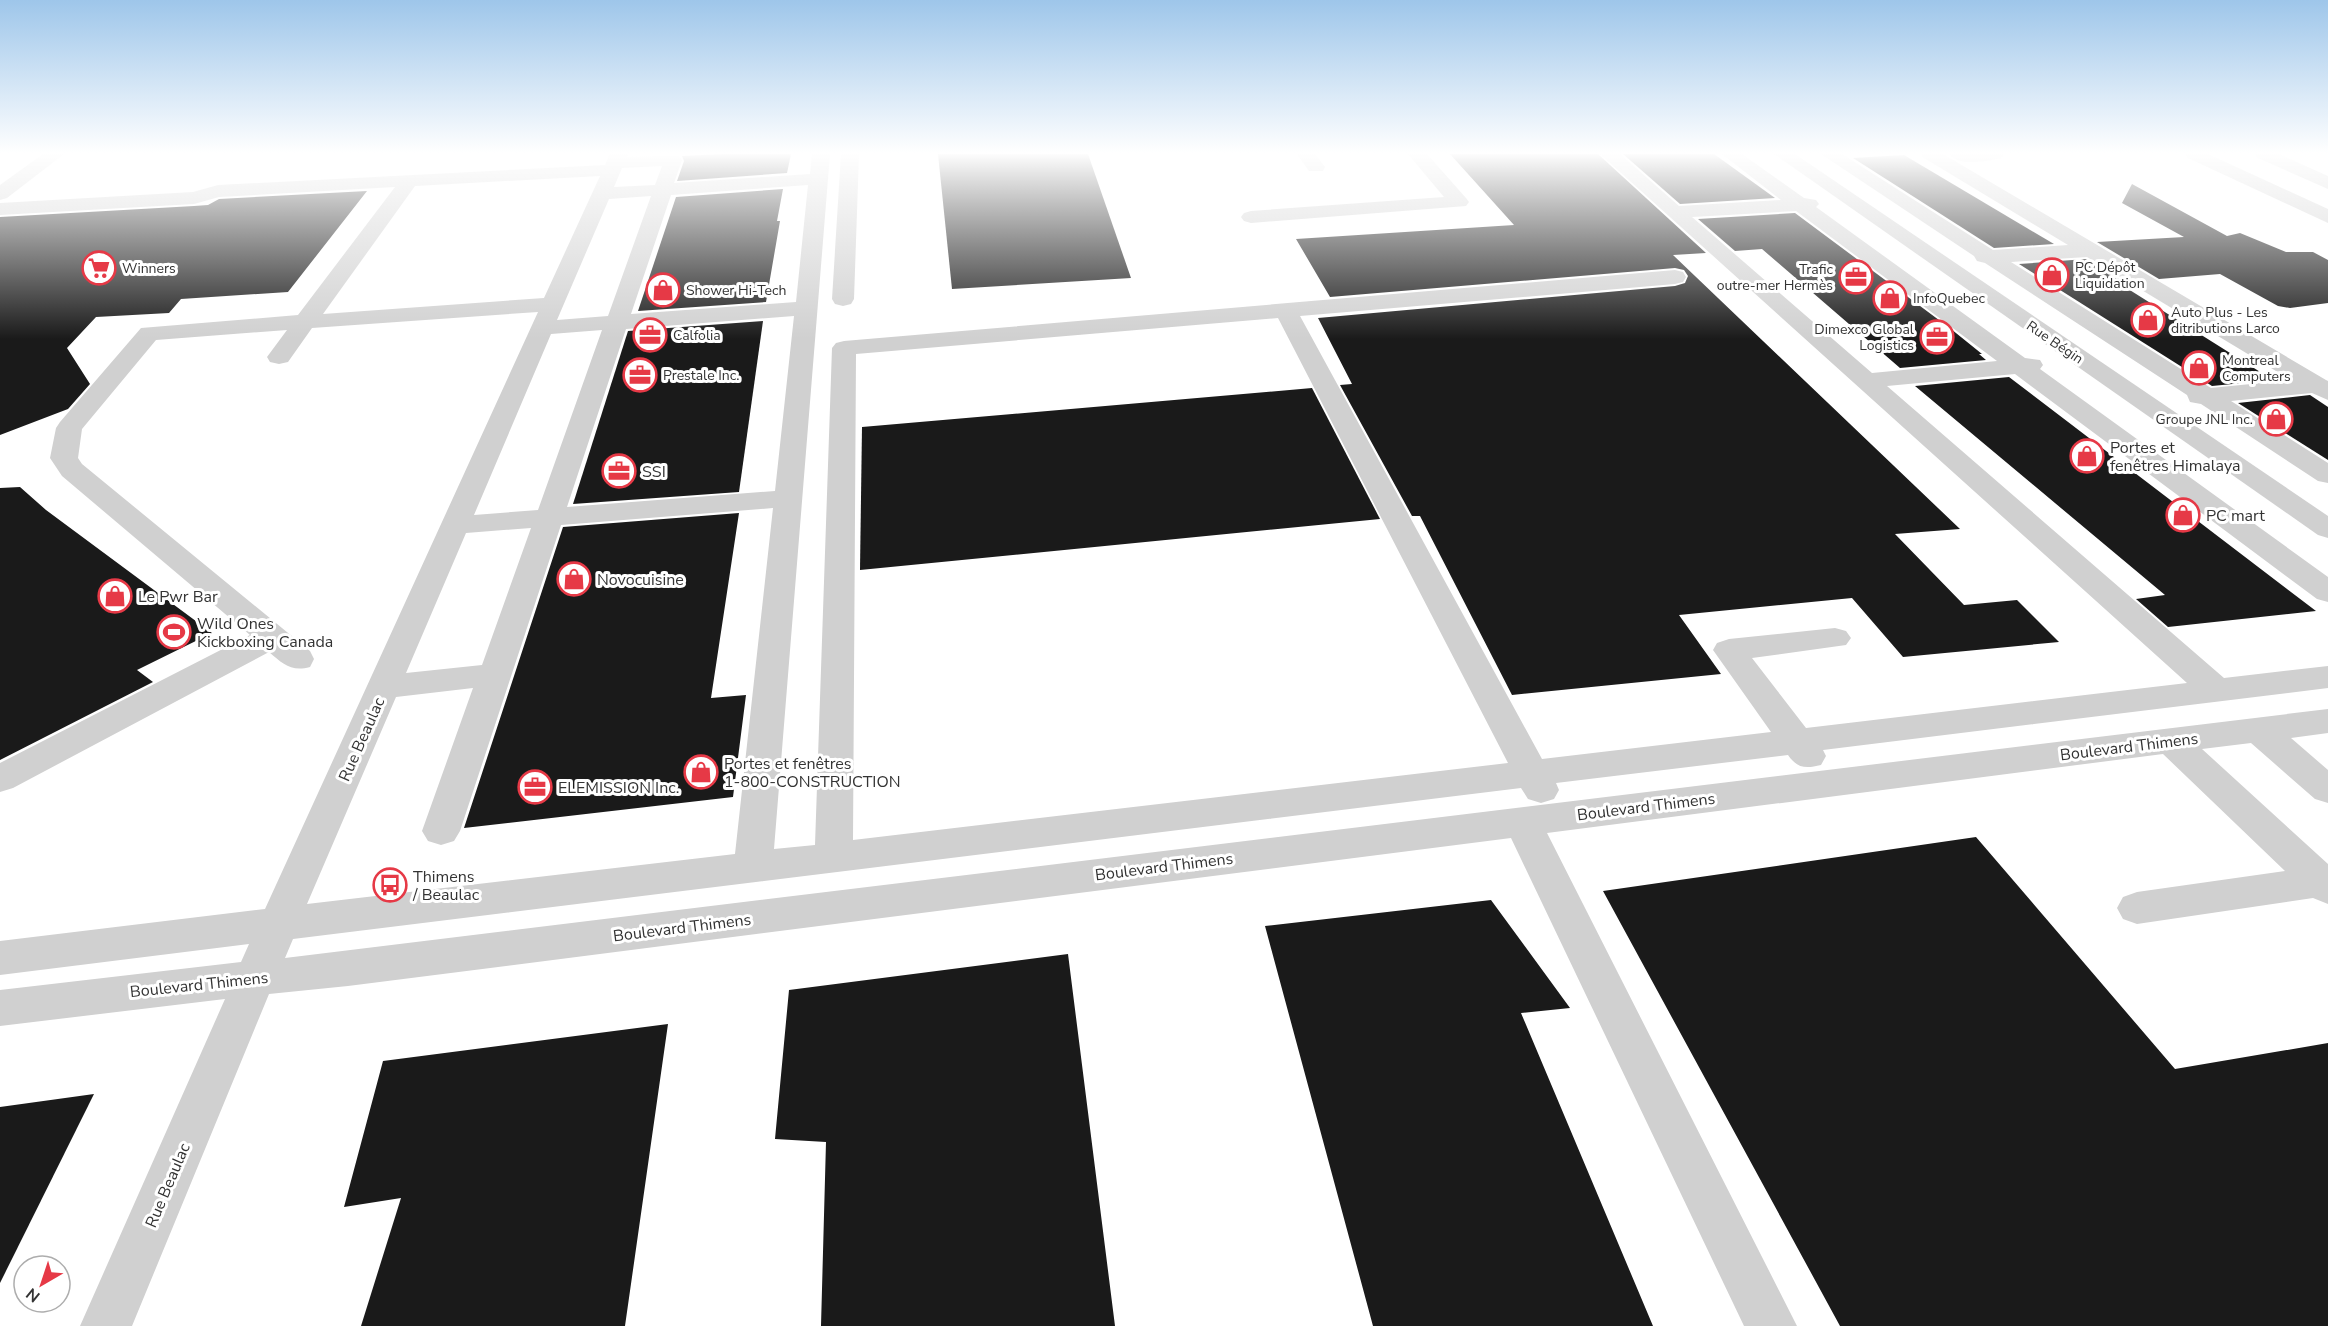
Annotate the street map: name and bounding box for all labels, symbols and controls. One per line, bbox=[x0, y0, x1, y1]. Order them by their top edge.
supermarket icon: Winners bbox=[81, 250, 117, 286]
shop icon: PC Dépôt Liquidation bbox=[2034, 257, 2070, 293]
place label: PC Dépôt Liquidation bbox=[2075, 258, 2145, 293]
place label: Winners bbox=[122, 259, 176, 278]
office icon: Trafic outre-mer Hermès bbox=[1838, 259, 1874, 295]
place label: Trafic outre-mer Hermès bbox=[1717, 260, 1834, 295]
shop icon: Shower Hi-Tech bbox=[645, 272, 681, 308]
shop icon: InfoQuebec bbox=[1872, 280, 1908, 316]
place label: Shower Hi-Tech bbox=[686, 281, 786, 300]
place label: InfoQuebec bbox=[1913, 289, 1985, 308]
shop icon: Auto Plus - Les ditributions Larco bbox=[2130, 302, 2166, 338]
place label: Auto Plus - Les ditributions Larco bbox=[2171, 303, 2280, 338]
street label: Rue Bégin bbox=[2023, 316, 2087, 368]
office icon: Calfolia bbox=[632, 317, 668, 353]
office icon: Dimexco Global Logistics bbox=[1919, 319, 1955, 355]
place label: Dimexco Global Logistics bbox=[1814, 320, 1915, 355]
place label: Calfolia bbox=[673, 326, 721, 345]
shop icon: Montreal Computers bbox=[2181, 350, 2217, 386]
place label: Montreal Computers bbox=[2222, 351, 2291, 386]
office icon: Prestale Inc. bbox=[622, 357, 658, 393]
place label: Prestale Inc. bbox=[663, 366, 740, 385]
shop icon: Groupe JNL Inc. bbox=[2258, 401, 2294, 437]
place label: Groupe JNL Inc. bbox=[2156, 410, 2253, 429]
place label: Portes et fenêtres Himalaya bbox=[2110, 437, 2241, 477]
shop icon: Portes et fenêtres Himalaya bbox=[2069, 438, 2105, 474]
office icon: SSI bbox=[601, 453, 637, 489]
place label: SSI bbox=[642, 461, 666, 483]
shop icon: PC mart bbox=[2165, 497, 2201, 533]
place label: PC mart bbox=[2206, 505, 2265, 527]
shop icon: Novocuisine bbox=[556, 561, 592, 597]
place label: Novocuisine bbox=[597, 569, 684, 591]
shop icon: Le Pwr Bar bbox=[97, 578, 133, 614]
place label: Le Pwr Bar bbox=[138, 586, 218, 608]
place label: Wild Ones Kickboxing Canada bbox=[197, 613, 333, 653]
sports icon: Wild Ones Kickboxing Canada bbox=[156, 614, 192, 650]
street label: Rue Beaulac bbox=[334, 693, 390, 785]
street label: Boulevard Thimens bbox=[2059, 728, 2199, 766]
place label: Portes et fenêtres 1-800-CONSTRUCTION bbox=[724, 753, 901, 793]
shop icon: Portes et fenêtres 1-800-CONSTRUCTION bbox=[683, 754, 719, 790]
office icon: ELEMISSION Inc. bbox=[517, 769, 553, 805]
place label: ELEMISSION Inc. bbox=[558, 777, 680, 799]
street label: Boulevard Thimens bbox=[1576, 788, 1716, 826]
street label: Boulevard Thimens bbox=[1094, 848, 1234, 886]
place label: Thimens / Beaulac bbox=[412, 866, 480, 906]
bus stop icon: Thimens / Beaulac bbox=[372, 867, 408, 903]
street label: Boulevard Thimens bbox=[612, 909, 752, 947]
street label: Boulevard Thimens bbox=[129, 967, 269, 1003]
street label: Rue Beaulac bbox=[140, 1139, 196, 1231]
north arrow bbox=[12, 1254, 72, 1314]
text: N bbox=[22, 1283, 45, 1307]

